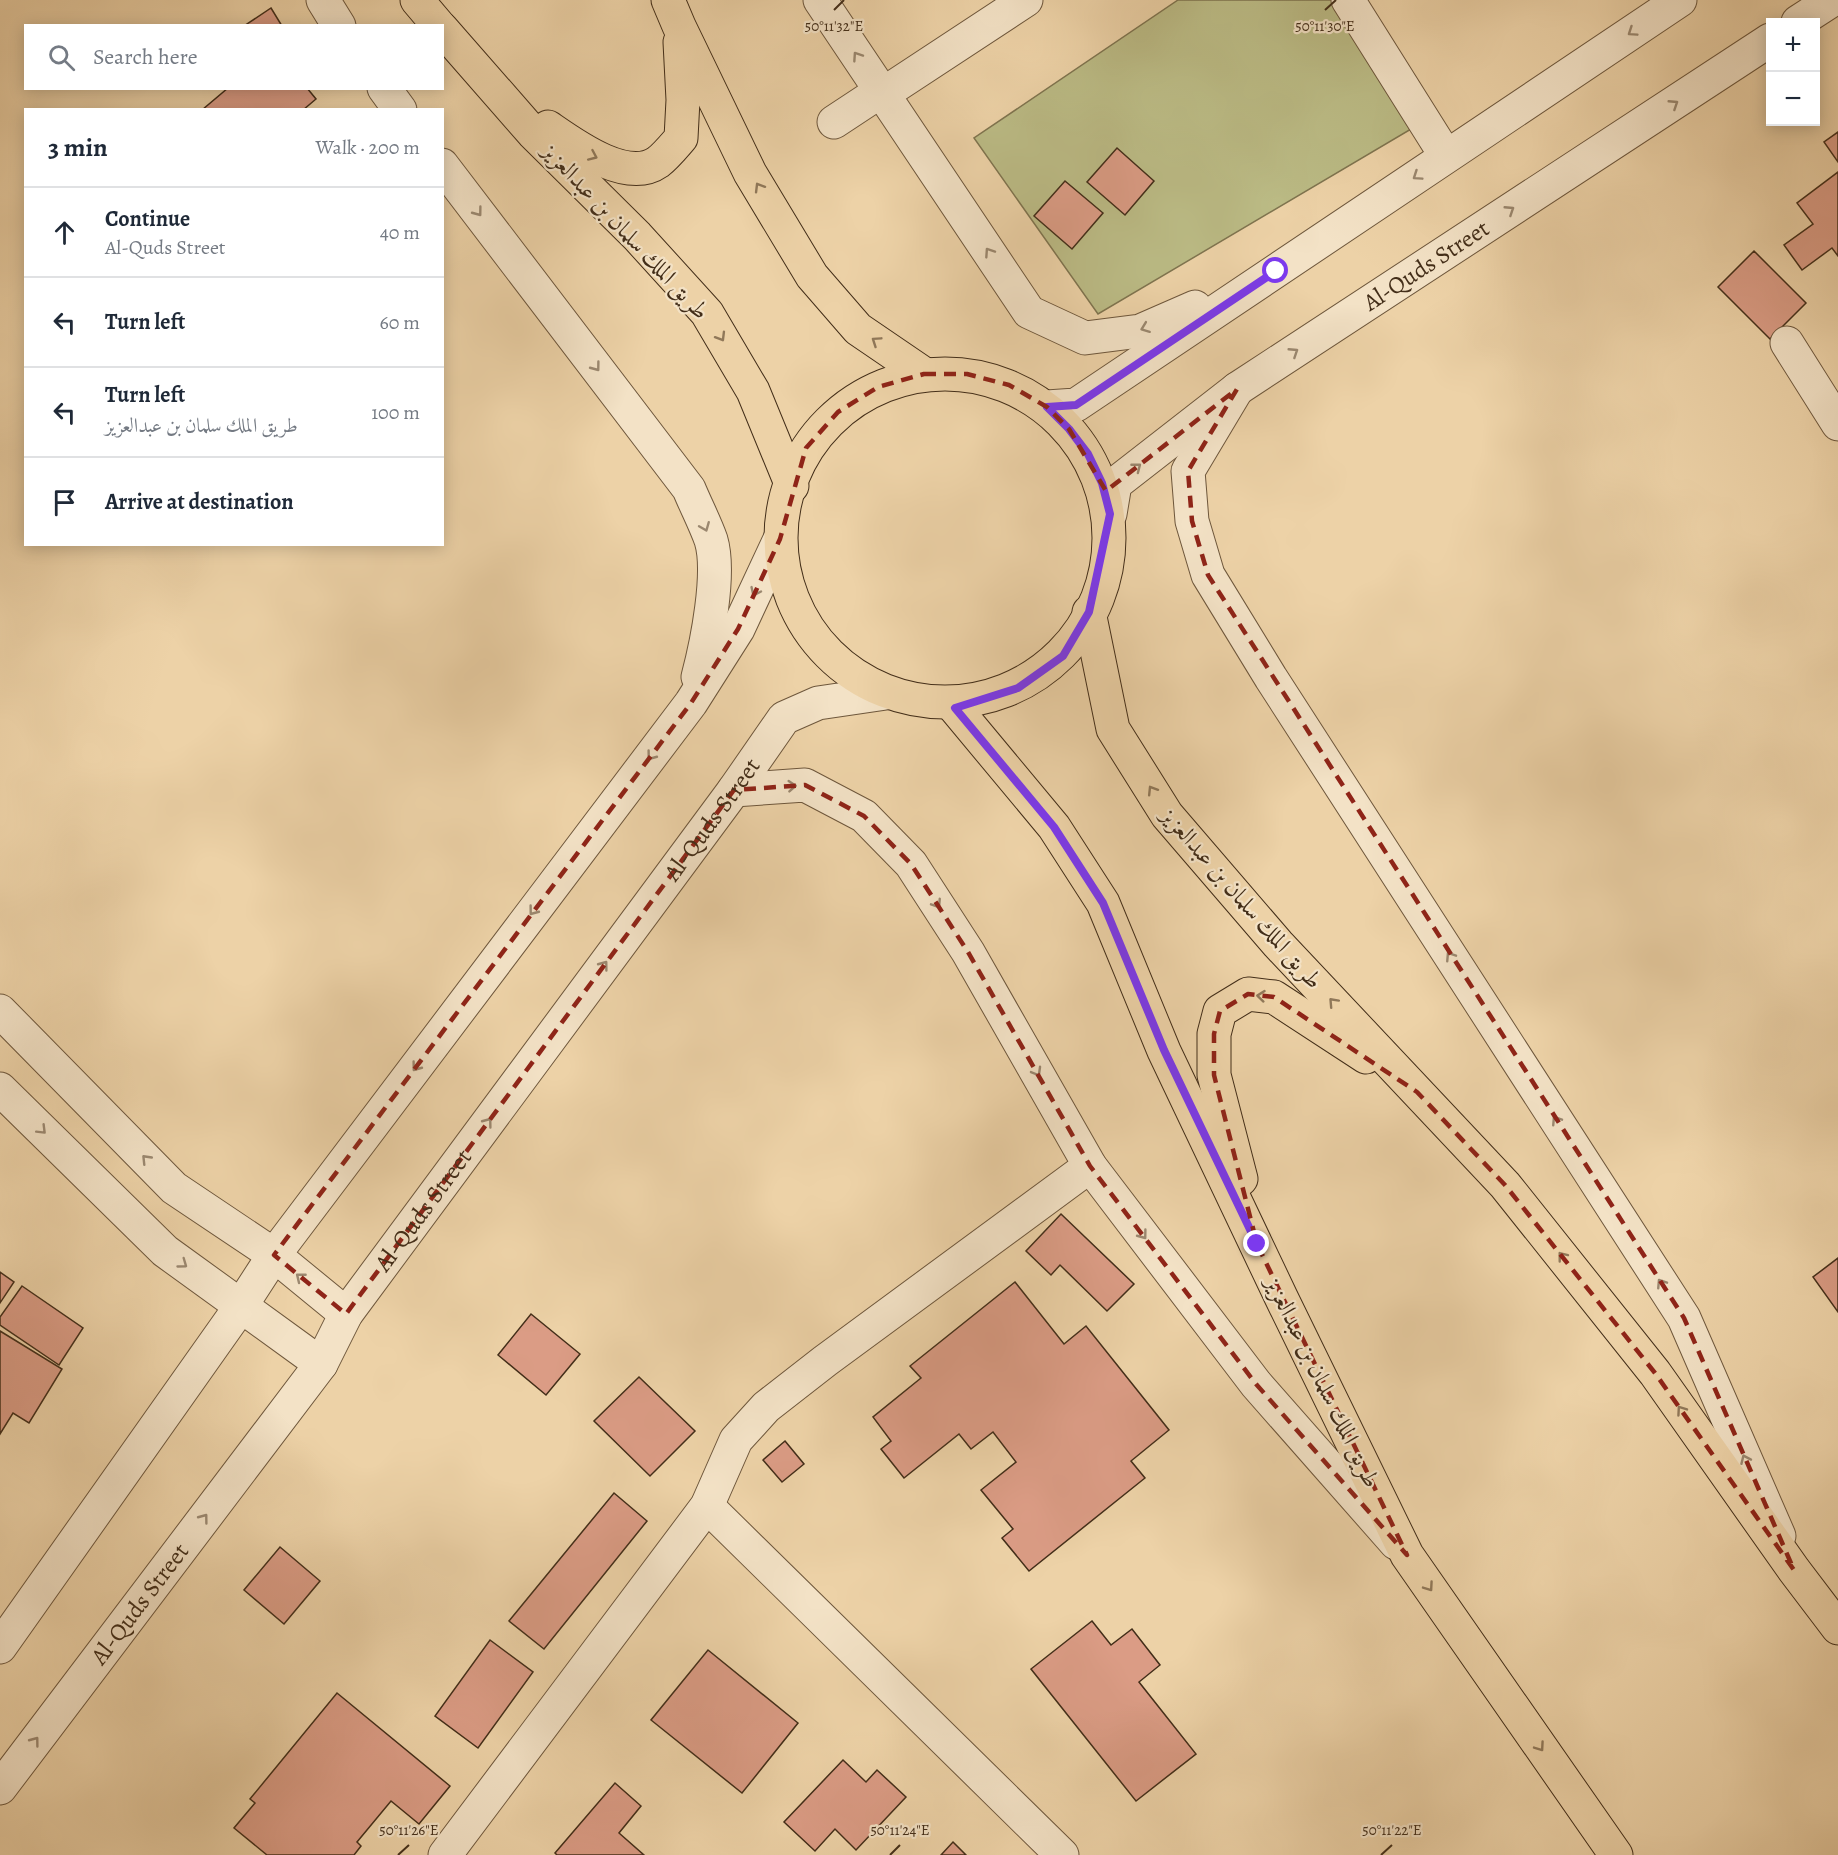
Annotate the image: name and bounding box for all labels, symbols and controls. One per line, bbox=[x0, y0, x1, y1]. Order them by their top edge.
text: 50°11'32"E bbox=[805, 16, 863, 36]
text: 50°11'30"E bbox=[1295, 16, 1355, 36]
map controls bbox=[1766, 18, 1820, 126]
button: + bbox=[1766, 18, 1820, 72]
search box bbox=[24, 24, 444, 90]
one-way arrow bbox=[1627, 25, 1638, 36]
icon: search bbox=[45, 41, 78, 74]
text: Search here bbox=[93, 42, 198, 72]
one-way arrow bbox=[853, 51, 864, 62]
button: − bbox=[1766, 72, 1820, 126]
one-way arrow bbox=[1667, 100, 1678, 111]
text: 3 min bbox=[48, 130, 108, 165]
street label: طريق الملك سلمان بن عبدالعزيز bbox=[533, 133, 717, 327]
text: Walk · 200 m bbox=[316, 134, 420, 161]
one-way arrow bbox=[587, 148, 598, 160]
one-way arrow bbox=[1413, 169, 1424, 180]
one-way arrow bbox=[754, 183, 766, 193]
text: Continue bbox=[105, 204, 190, 234]
one-way arrow bbox=[471, 205, 482, 216]
one-way arrow bbox=[1504, 207, 1515, 218]
street label: Al-Quds Street bbox=[1356, 212, 1495, 319]
icon: ahead bbox=[48, 216, 81, 249]
text: 40 m bbox=[380, 219, 420, 246]
text: Al-Quds Street bbox=[105, 234, 225, 261]
one-way arrow bbox=[985, 248, 996, 259]
route start bbox=[1262, 257, 1288, 283]
icon: left bbox=[48, 306, 81, 339]
text: Turn left bbox=[105, 307, 185, 337]
text: 60 m bbox=[380, 309, 420, 336]
one-way arrow bbox=[1141, 321, 1152, 333]
one-way arrow bbox=[714, 331, 725, 341]
one-way arrow bbox=[871, 337, 882, 348]
one-way arrow bbox=[1288, 348, 1299, 359]
one-way arrow bbox=[589, 360, 600, 371]
text: Turn left bbox=[105, 380, 185, 410]
icon: left bbox=[48, 396, 81, 429]
text: 100 m bbox=[371, 399, 420, 426]
text: طريق الملك سلمان بن عبدالعزيز bbox=[105, 412, 298, 439]
one-way arrow bbox=[1131, 463, 1142, 474]
icon: arrive bbox=[48, 486, 81, 519]
text: Arrive at destination bbox=[105, 487, 294, 517]
one-way arrow bbox=[698, 521, 710, 532]
one-way arrow bbox=[751, 585, 763, 596]
one-way arrow bbox=[647, 749, 658, 760]
street label: Al-Quds Street bbox=[656, 752, 767, 888]
one-way arrow bbox=[787, 780, 796, 793]
one-way arrow bbox=[1148, 786, 1159, 797]
street label: طريق الملك سلمان بن عبدالعزيز bbox=[1152, 798, 1330, 996]
one-way arrow bbox=[930, 898, 941, 909]
one-way arrow bbox=[530, 905, 541, 916]
one-way arrow bbox=[1446, 951, 1457, 962]
one-way arrow bbox=[597, 960, 608, 971]
one-way arrow bbox=[1257, 990, 1266, 1002]
one-way arrow bbox=[1329, 998, 1340, 1009]
one-way arrow bbox=[412, 1060, 423, 1071]
one-way arrow bbox=[1029, 1066, 1041, 1076]
one-way arrow bbox=[1552, 1115, 1563, 1126]
one-way arrow bbox=[481, 1117, 492, 1128]
one-way arrow bbox=[34, 1122, 45, 1133]
street label: Al-Quds Street bbox=[366, 1142, 479, 1279]
one-way arrow bbox=[142, 1156, 153, 1167]
one-way arrow bbox=[1135, 1229, 1146, 1240]
route end bbox=[1243, 1230, 1269, 1256]
one-way arrow bbox=[1558, 1252, 1569, 1263]
one-way arrow bbox=[176, 1257, 187, 1268]
street label: طريق الملك سلمان بن عبدالعزيز bbox=[1257, 1268, 1388, 1493]
one-way arrow bbox=[296, 1273, 307, 1284]
one-way arrow bbox=[1658, 1279, 1669, 1290]
one-way arrow bbox=[1677, 1406, 1688, 1417]
one-way arrow bbox=[1741, 1454, 1753, 1465]
one-way arrow bbox=[196, 1514, 207, 1525]
street label: Al-Quds Street bbox=[82, 1536, 196, 1672]
one-way arrow bbox=[1422, 1580, 1433, 1591]
one-way arrow bbox=[28, 1737, 39, 1748]
one-way arrow bbox=[1533, 1740, 1544, 1751]
text: 50°11'26"E bbox=[379, 1820, 439, 1840]
text: 50°11'24"E bbox=[870, 1820, 930, 1840]
text: 50°11'22"E bbox=[1362, 1820, 1422, 1840]

